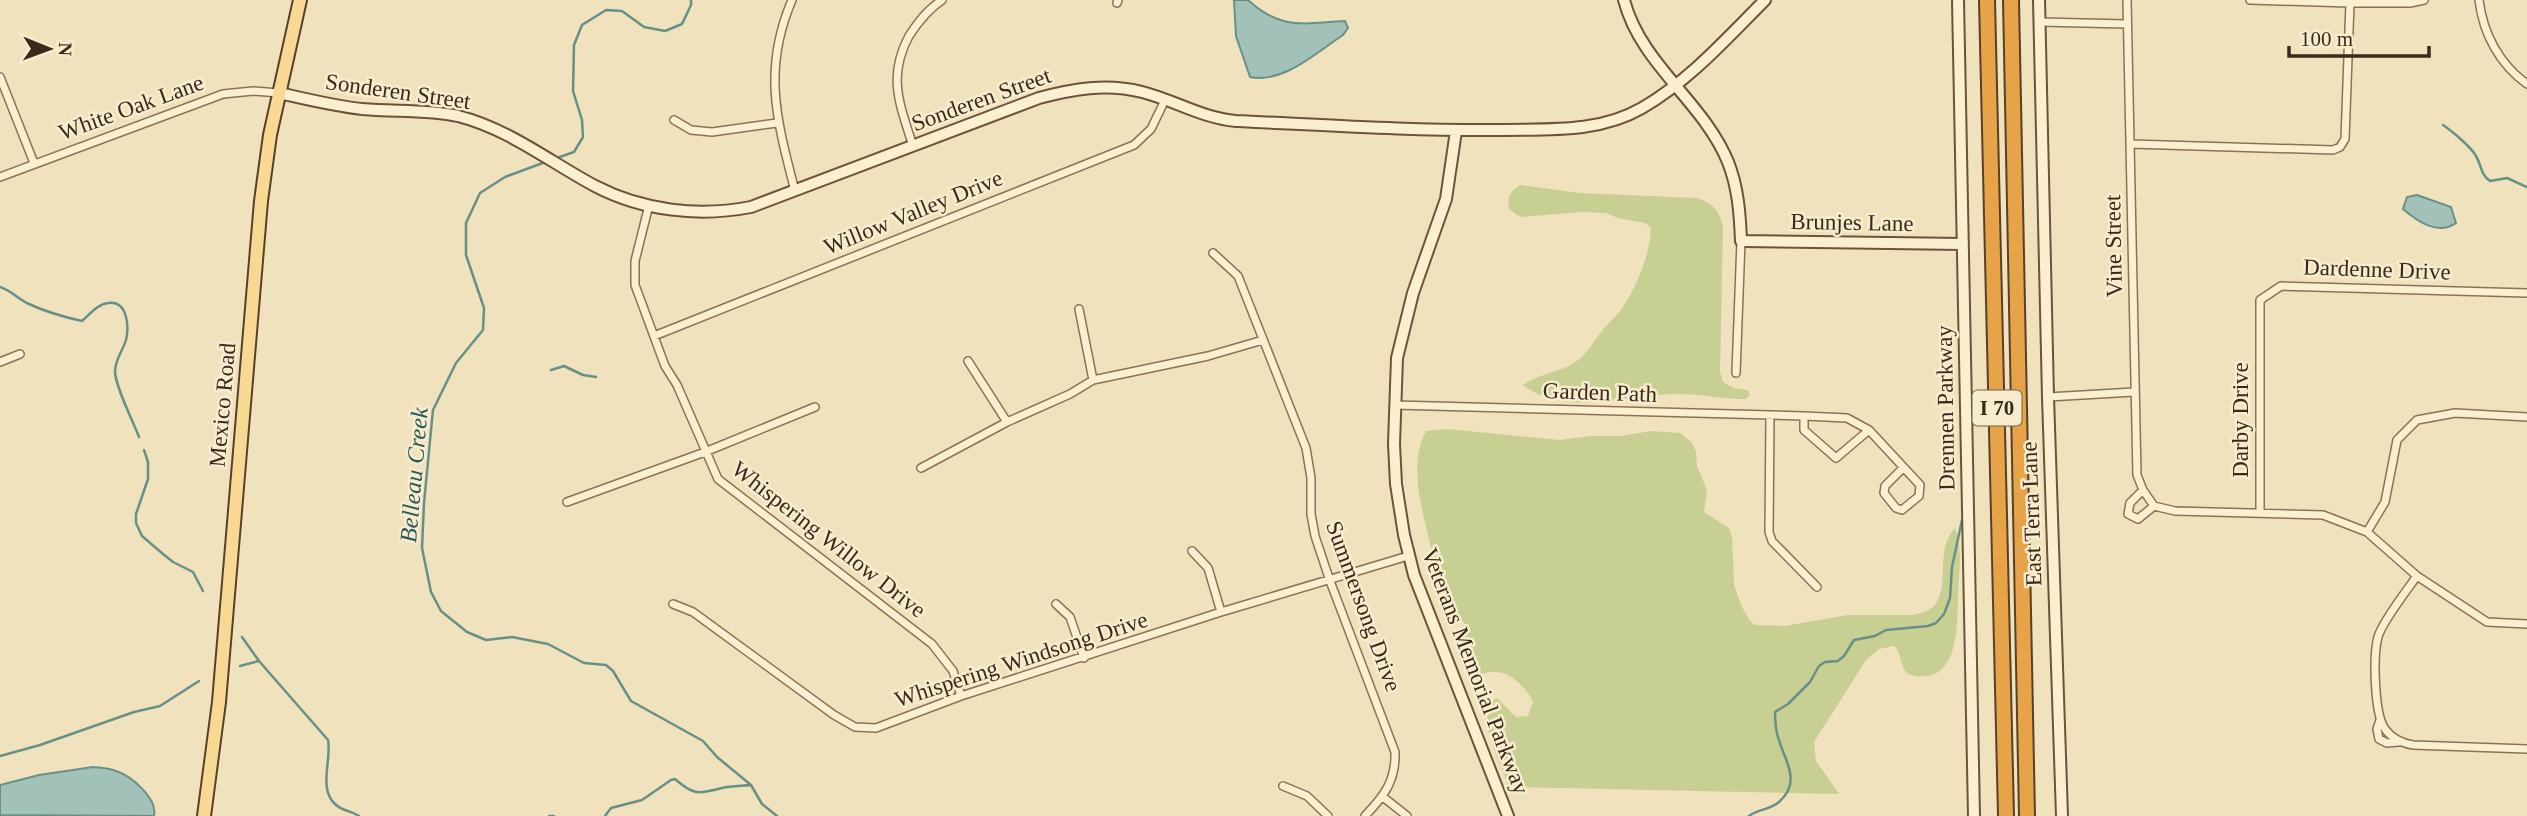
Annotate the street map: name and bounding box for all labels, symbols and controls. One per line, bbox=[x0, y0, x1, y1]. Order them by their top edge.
north arrow bbox=[14, 14, 84, 84]
scale bar bbox=[2289, 14, 2429, 58]
text: 100 m bbox=[2300, 27, 2353, 51]
text: N bbox=[55, 42, 76, 57]
street label: Sonderen Street bbox=[908, 63, 1055, 136]
street label: Sonderen Street bbox=[324, 69, 473, 114]
street label: White Oak Lane bbox=[55, 70, 207, 145]
street label: Willow Valley Drive bbox=[820, 165, 1006, 260]
street label: Vine Street bbox=[2100, 194, 2127, 298]
street label: Brunjes Lane bbox=[1790, 209, 1914, 236]
street label: Dardenne Drive bbox=[2303, 254, 2451, 285]
street label: Drennen Parkway bbox=[1932, 325, 1959, 491]
street label: Mexico Road bbox=[205, 341, 240, 468]
street label: Darby Drive bbox=[2228, 362, 2253, 478]
street label: Garden Path bbox=[1542, 378, 1658, 407]
road number: I 70 bbox=[1972, 390, 2022, 426]
water label: Belleau Creek bbox=[395, 406, 433, 544]
street label: East Terra Lane bbox=[2016, 441, 2047, 587]
street label: Whispering Willow Drive bbox=[727, 456, 930, 623]
street label: Summersong Drive bbox=[1321, 518, 1406, 695]
street label: Veterans Memorial Parkway bbox=[1417, 544, 1534, 798]
street label: Whispering Windsong Drive bbox=[892, 607, 1151, 712]

